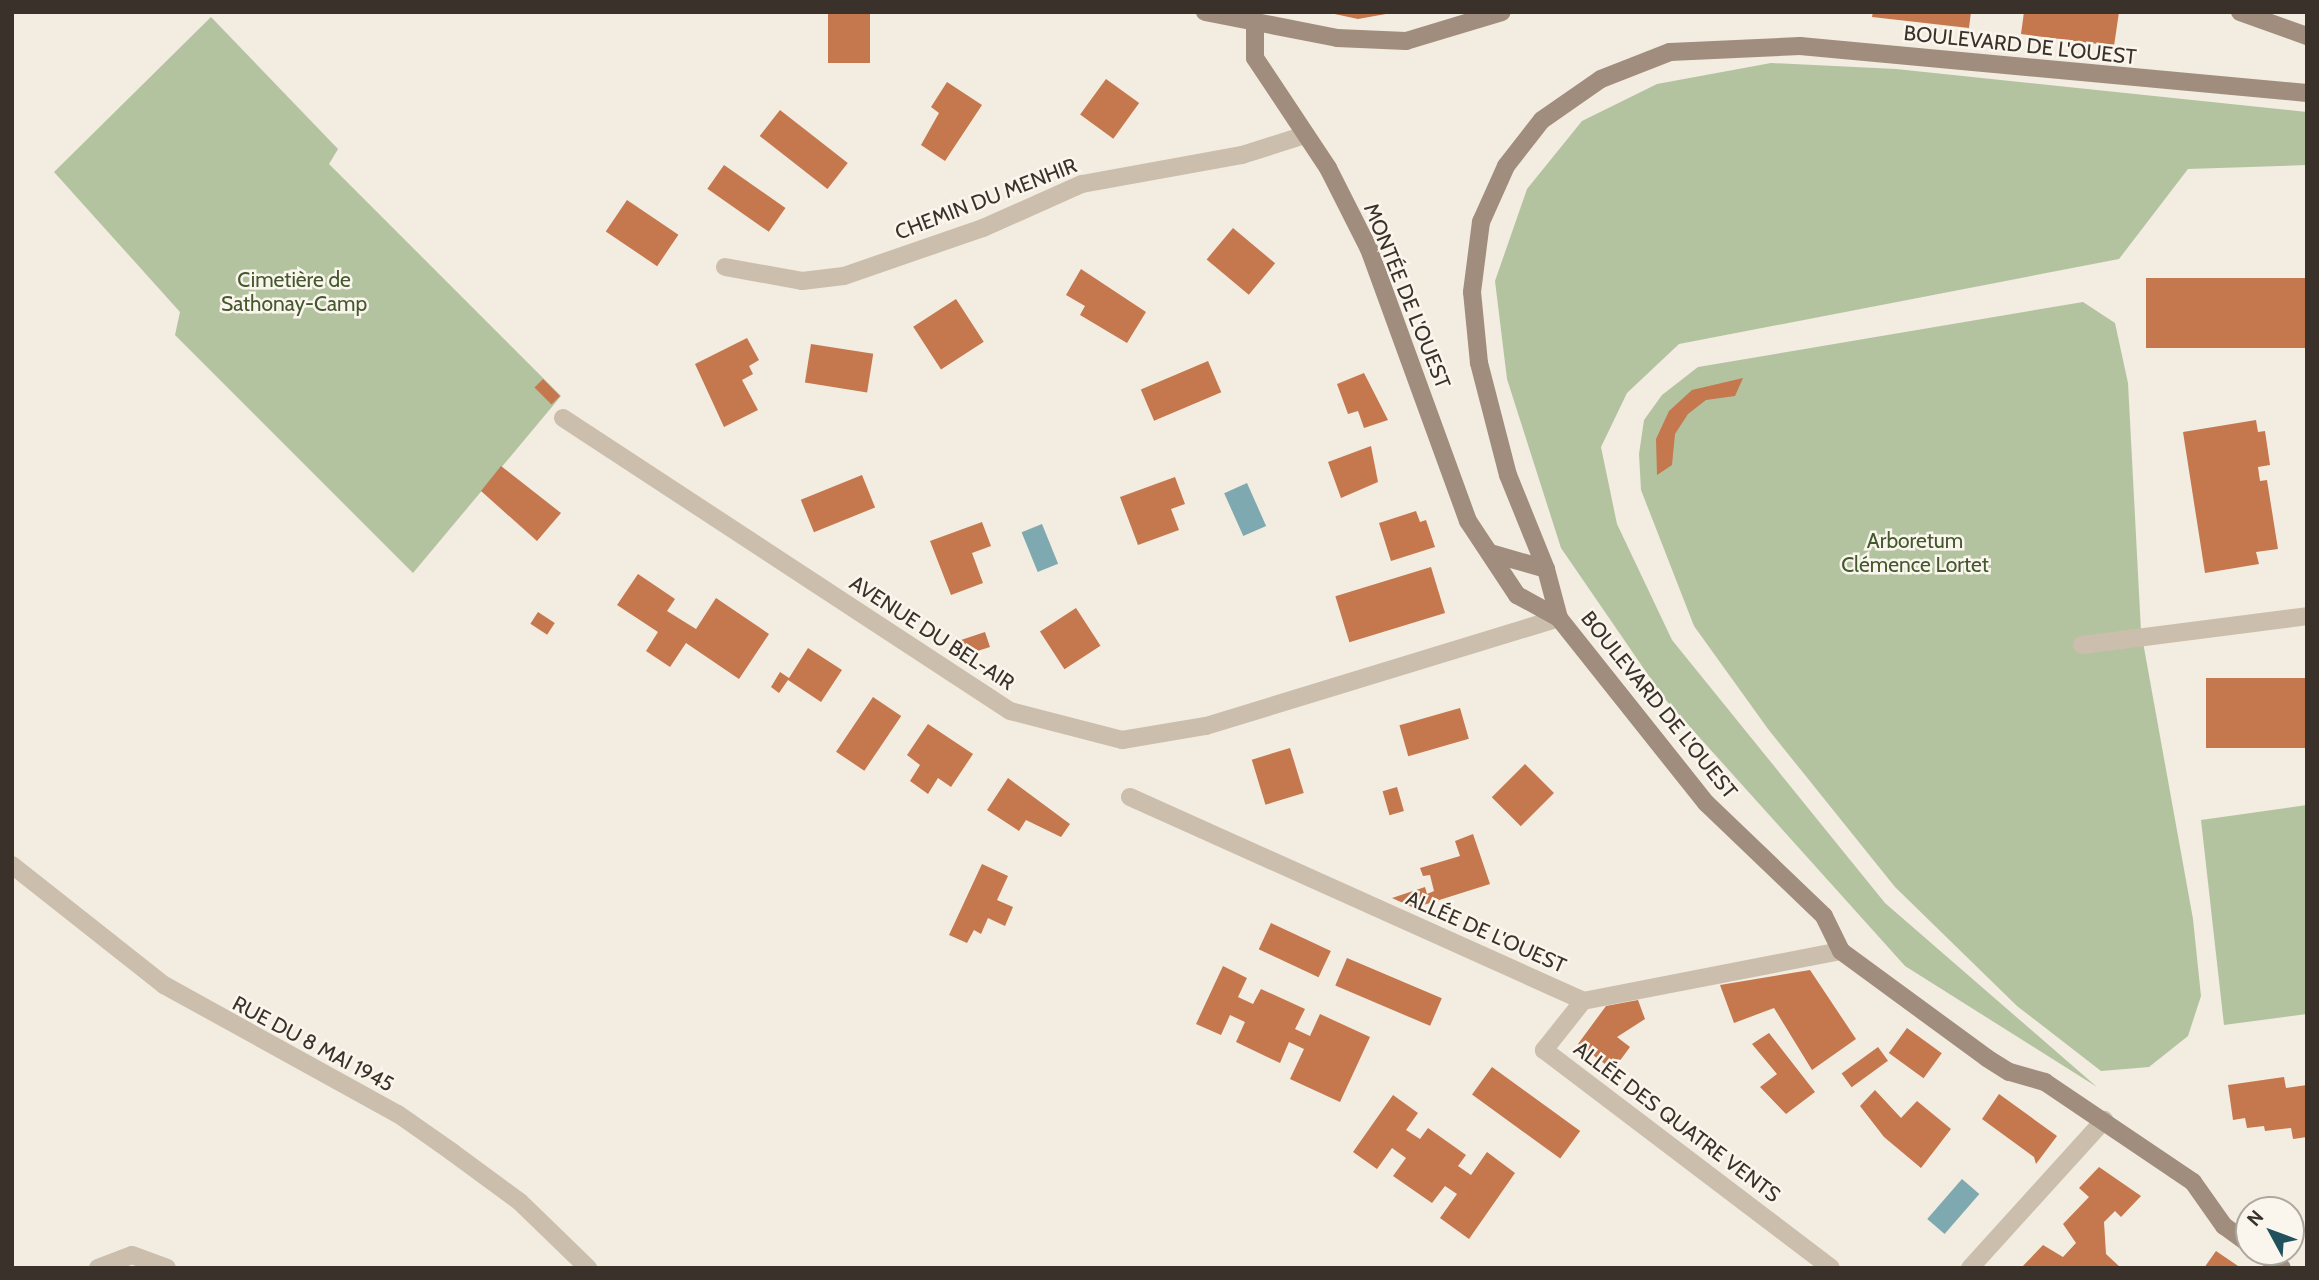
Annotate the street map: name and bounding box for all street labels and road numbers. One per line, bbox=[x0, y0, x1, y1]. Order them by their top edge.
street label: BOULEVARD DE L'OUEST bbox=[1902, 20, 2138, 70]
street label: CHEMIN DU MENHIR bbox=[892, 153, 1080, 245]
street label: MONTÉE DE L'OUEST bbox=[1358, 200, 1456, 392]
street label: AVENUE DU BEL-AIR bbox=[845, 570, 1019, 696]
street label: BOULEVARD DE L'OUEST bbox=[1576, 606, 1742, 804]
street label: ALLÉE DE L'OUEST bbox=[1402, 885, 1570, 979]
street label: RUE DU 8 MAI 1945 bbox=[228, 991, 398, 1097]
street label: ALLÉE DES QUATRE VENTS bbox=[1569, 1036, 1785, 1208]

